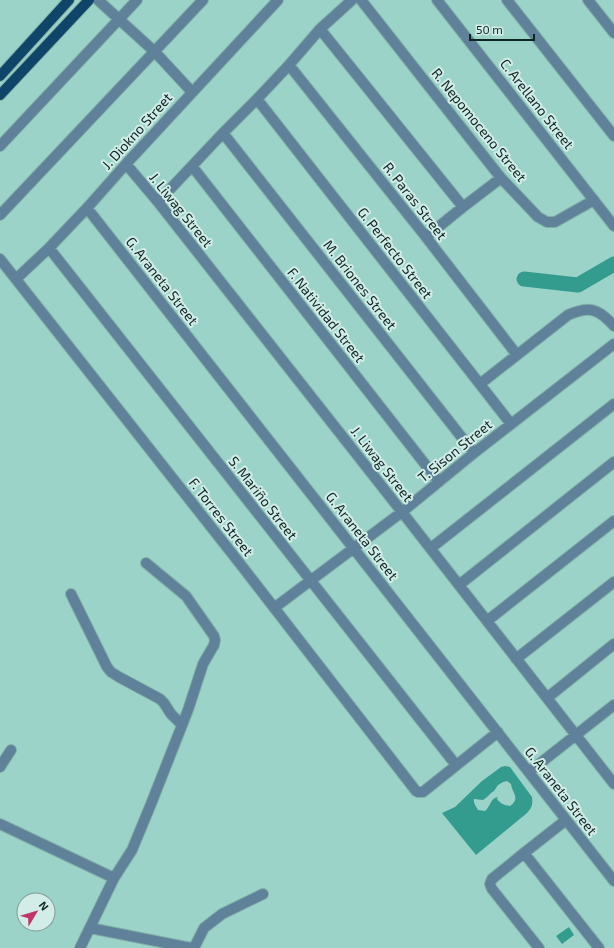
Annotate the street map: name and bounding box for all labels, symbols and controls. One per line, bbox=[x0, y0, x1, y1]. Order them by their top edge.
scale bar bbox=[470, 16, 534, 42]
text: 50 m bbox=[476, 22, 503, 36]
street label: C. Arellano Street bbox=[497, 55, 578, 152]
street label: R. Nepomoceno Street bbox=[428, 65, 530, 185]
street label: J. Diokno Street bbox=[98, 89, 175, 172]
street label: R. Paras Street bbox=[380, 159, 451, 243]
street label: J. Liwag Street bbox=[146, 169, 217, 250]
street label: G. Perfecto Street bbox=[354, 204, 436, 302]
street label: G. Araneta Street bbox=[123, 233, 202, 328]
street label: M. Briones Street bbox=[320, 236, 401, 333]
street label: F. Natividad Street bbox=[284, 264, 369, 366]
street label: T. Sison Street bbox=[414, 416, 495, 486]
street label: J. Liwag Street bbox=[348, 423, 417, 505]
street label: S. Mariño Street bbox=[225, 453, 301, 543]
street label: F. Torres Street bbox=[186, 474, 257, 559]
street label: G. Araneta Street bbox=[323, 488, 402, 583]
street label: G. Araneta Street bbox=[522, 743, 601, 838]
north arrow bbox=[16, 892, 56, 932]
text: N bbox=[37, 898, 52, 913]

